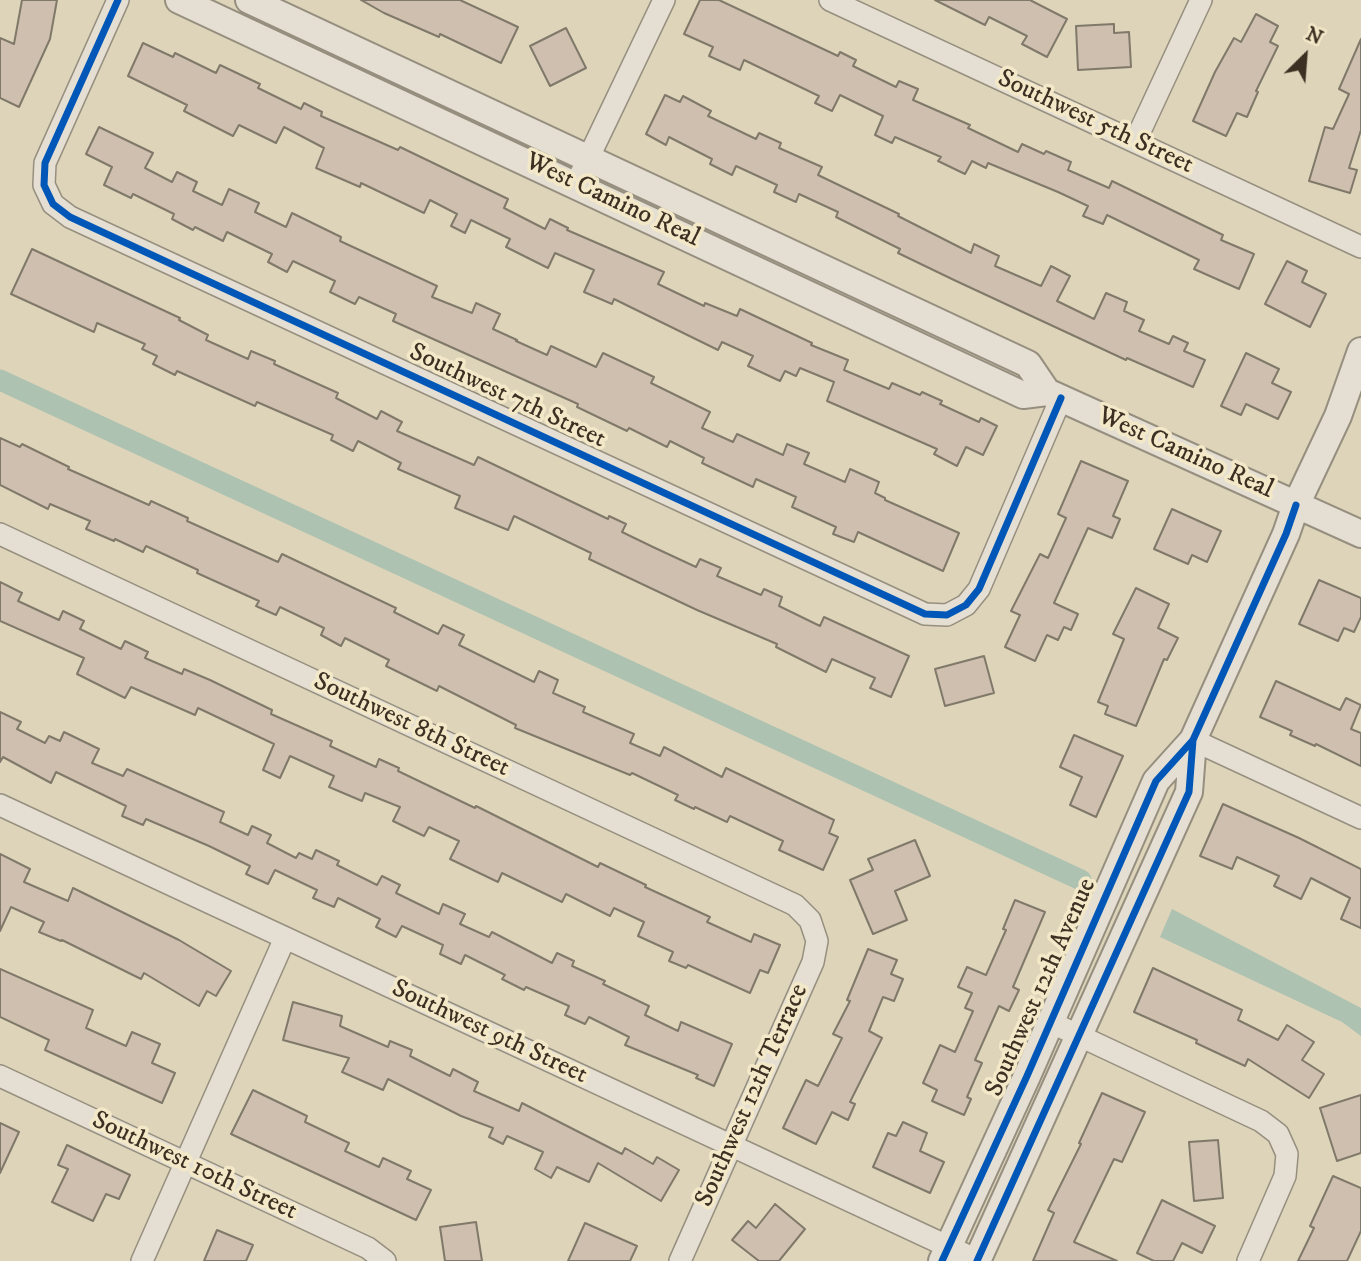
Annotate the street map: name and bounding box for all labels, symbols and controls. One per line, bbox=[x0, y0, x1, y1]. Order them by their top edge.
north arrow bbox=[1270, 21, 1340, 91]
text: N bbox=[1302, 23, 1326, 50]
street label: Southwest 5th Street bbox=[992, 64, 1198, 182]
street label: West Camino Real bbox=[520, 147, 704, 255]
street label: Southwest 7th Street bbox=[404, 338, 610, 456]
street label: West Camino Real bbox=[1092, 401, 1278, 507]
street label: Southwest 8th Street bbox=[308, 667, 514, 785]
street label: Southwest 12th Avenue bbox=[980, 874, 1104, 1102]
street label: Southwest 9th Street bbox=[386, 974, 592, 1092]
street label: Southwest 12th Terrace bbox=[690, 980, 816, 1212]
street label: Southwest 10th Street bbox=[86, 1106, 302, 1228]

